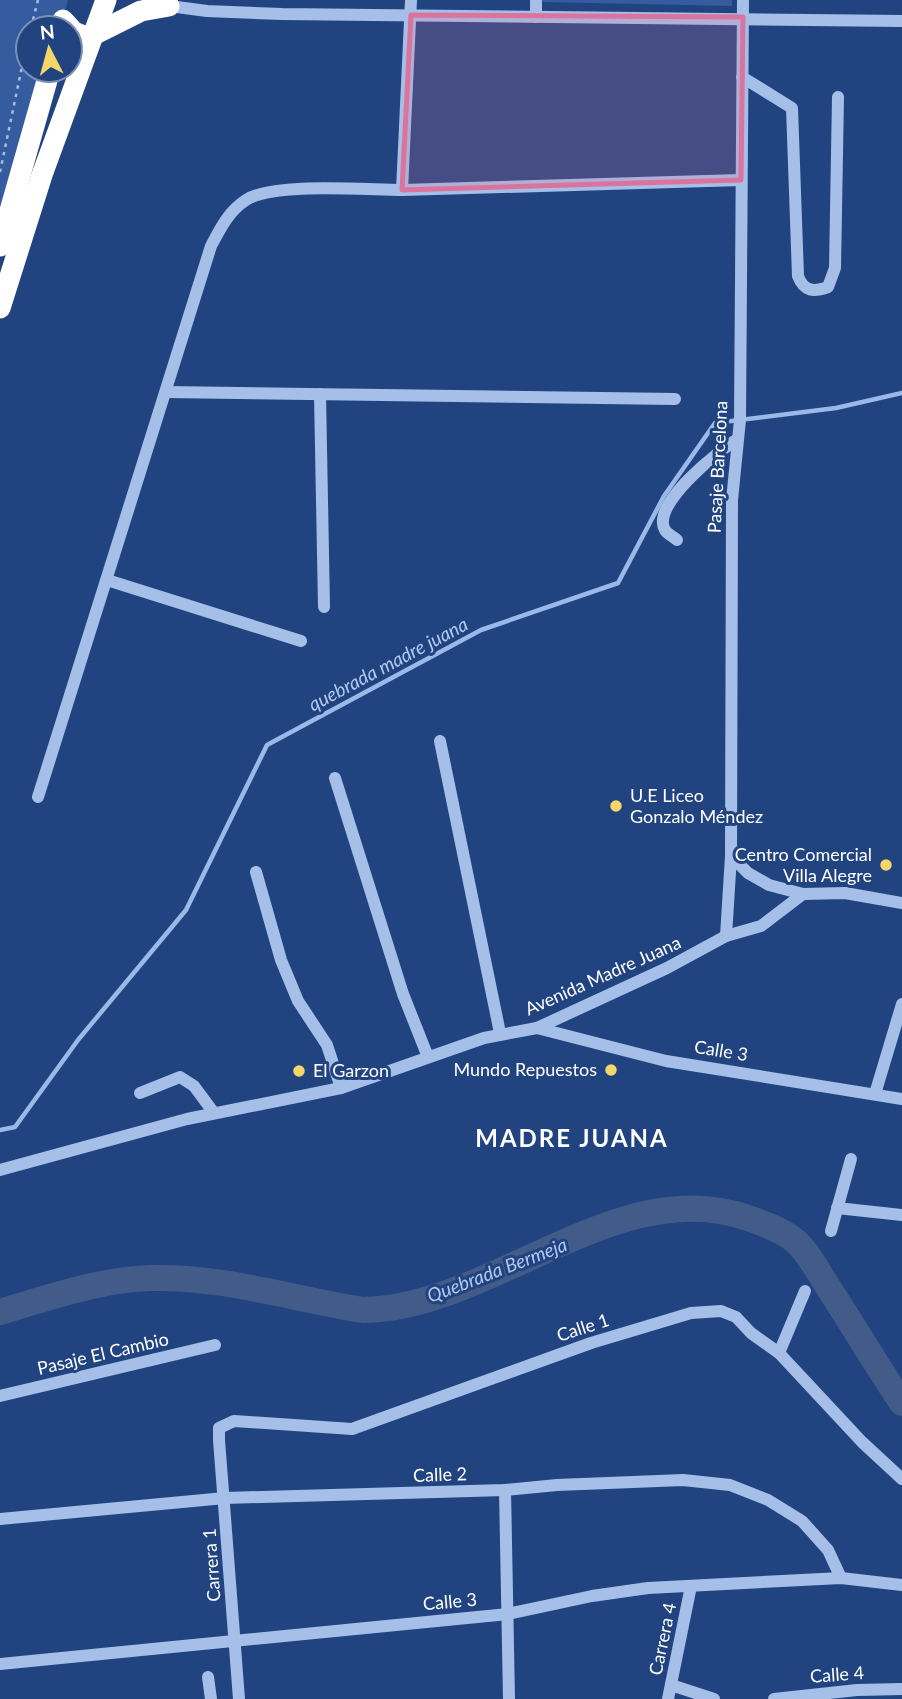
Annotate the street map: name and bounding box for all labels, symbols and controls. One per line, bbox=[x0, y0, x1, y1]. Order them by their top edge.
north arrow bbox=[14, 14, 84, 84]
text: N bbox=[39, 19, 56, 44]
street label: Pasaje Barcelona bbox=[703, 400, 731, 534]
water label: quebrada madre juana bbox=[304, 612, 471, 715]
place label: U.E Liceo Gonzalo Méndez bbox=[630, 784, 763, 827]
marker: U.E Liceo Gonzalo Méndez bbox=[608, 798, 624, 814]
place label: Centro Comercial Villa Alegre bbox=[735, 843, 872, 886]
marker: Centro Comercial Villa Alegre bbox=[878, 857, 894, 873]
street label: Avenida Madre Juana bbox=[521, 931, 684, 1019]
street label: Calle 3 bbox=[693, 1035, 750, 1065]
place label: Mundo Repuestos bbox=[453, 1058, 597, 1080]
place label: El Garzon bbox=[313, 1059, 389, 1081]
marker: Mundo Repuestos bbox=[603, 1062, 619, 1078]
marker: El Garzon bbox=[291, 1063, 307, 1079]
district label: MADRE JUANA bbox=[475, 1123, 669, 1152]
water label: Quebrada Bermeja bbox=[424, 1232, 570, 1307]
street label: Calle 1 bbox=[554, 1308, 612, 1346]
street label: Pasaje El Cambio bbox=[35, 1327, 171, 1379]
street label: Calle 2 bbox=[413, 1462, 467, 1486]
street label: Carrera 1 bbox=[197, 1528, 225, 1603]
street label: Calle 3 bbox=[422, 1588, 478, 1614]
street label: Carrera 4 bbox=[644, 1600, 680, 1677]
street label: Calle 4 bbox=[809, 1661, 865, 1687]

